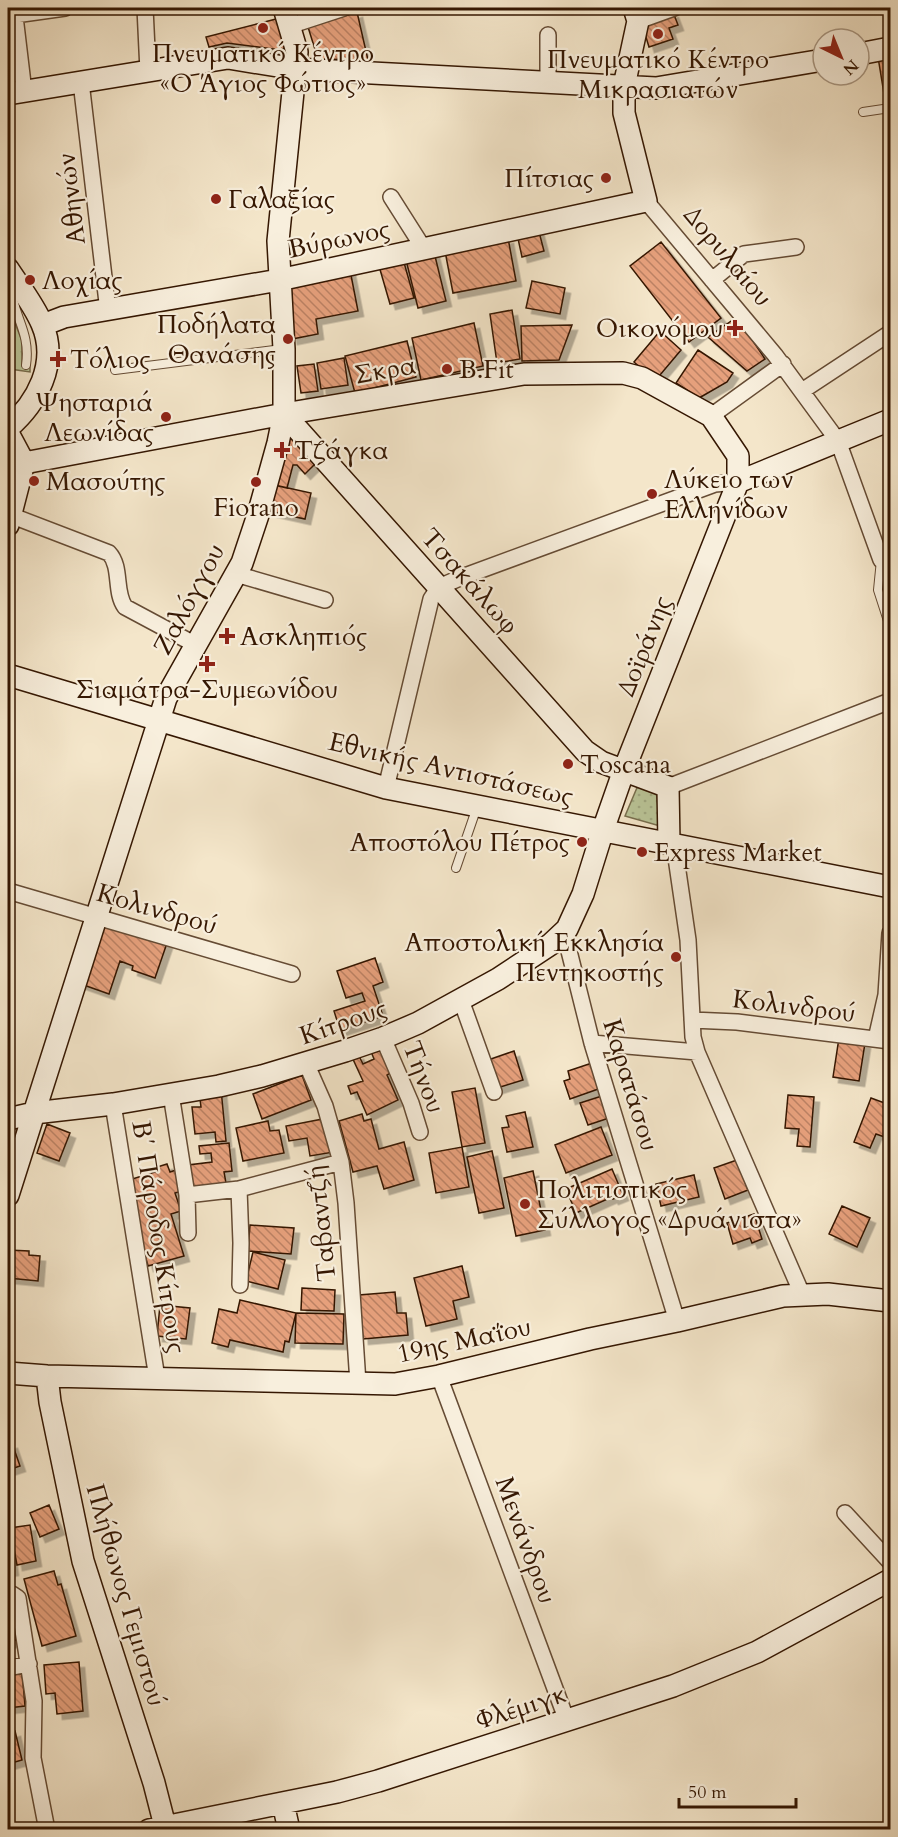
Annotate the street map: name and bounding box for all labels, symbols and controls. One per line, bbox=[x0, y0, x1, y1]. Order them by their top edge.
marker: Πνευματικό Κέντρο «Ο Άγιος Φώτιος» bbox=[256, 21, 270, 35]
marker: Πνευματικό Κέντρο Μικρασιατών bbox=[651, 27, 665, 41]
north arrow bbox=[811, 27, 871, 87]
place label: Πνευματικό Κέντρο «Ο Άγιος Φώτιος» bbox=[152, 36, 374, 101]
place label: Πνευματικό Κέντρο Μικρασιατών bbox=[547, 42, 769, 107]
text: N bbox=[838, 54, 863, 80]
street label: Αθηνών bbox=[48, 151, 94, 247]
place label: Πίτσιας bbox=[504, 161, 594, 196]
marker: Πίτσιας bbox=[599, 171, 613, 185]
place label: Γαλαξίας bbox=[228, 182, 335, 217]
marker: Γαλαξίας bbox=[209, 192, 223, 206]
street label: Δορυλαίου bbox=[676, 198, 780, 314]
street label: Βύρωνος bbox=[285, 211, 393, 267]
place label: Λοχίας bbox=[42, 263, 122, 298]
marker: Λοχίας bbox=[23, 273, 37, 287]
place label: Ποδήλατα Θανάσης bbox=[157, 307, 276, 372]
place label: Οικονόμου bbox=[596, 311, 723, 346]
marker: Οικονόμου bbox=[728, 321, 742, 335]
marker: Ποδήλατα Θανάσης bbox=[281, 332, 295, 346]
place label: Τόλιος bbox=[70, 342, 150, 377]
street label: Σκρα bbox=[352, 347, 418, 393]
marker: Τόλιος bbox=[51, 352, 65, 366]
place label: B.Fit bbox=[459, 352, 514, 387]
marker: B.Fit bbox=[440, 362, 454, 376]
place label: Ψησταριά Λεωνίδας bbox=[36, 385, 154, 450]
marker: Ψησταριά Λεωνίδας bbox=[159, 410, 173, 424]
place label: Τζάγκα bbox=[294, 433, 389, 468]
marker: Τζάγκα bbox=[275, 443, 289, 457]
place label: Λύκειο των Ελληνίδων bbox=[664, 462, 793, 527]
place label: Μασούτης bbox=[46, 464, 165, 499]
marker: Μασούτης bbox=[27, 474, 41, 488]
marker: Fiorano bbox=[249, 475, 263, 489]
marker: Λύκειο των Ελληνίδων bbox=[645, 487, 659, 501]
place label: Fiorano bbox=[213, 490, 299, 525]
street label: Τσακάλωφ bbox=[413, 520, 527, 642]
street label: Ζαλόγγου bbox=[145, 537, 233, 661]
street label: Δοϊράνης bbox=[608, 591, 680, 701]
place label: Ασκληπιός bbox=[240, 619, 367, 654]
marker: Ασκληπιός bbox=[218, 627, 236, 645]
marker: Σιαμάτρα-Συμεωνίδου bbox=[200, 657, 214, 671]
place label: Σιαμάτρα-Συμεωνίδου bbox=[76, 672, 338, 707]
street label: Εθνικής Αντιστάσεως bbox=[325, 724, 577, 814]
place label: Toscana bbox=[580, 747, 671, 782]
marker: Toscana bbox=[561, 757, 575, 771]
place label: Αποστόλου Πέτρος bbox=[350, 825, 570, 860]
marker: Αποστόλου Πέτρος bbox=[575, 835, 589, 849]
place label: Express Market bbox=[654, 835, 822, 870]
marker: Express Market bbox=[635, 845, 649, 859]
street label: Κολινδρού bbox=[93, 875, 221, 943]
place label: Αποστολική Εκκλησία Πεντηκοστής bbox=[405, 925, 664, 990]
marker: Αποστολική Εκκλησία Πεντηκοστής bbox=[669, 950, 683, 964]
street label: Κολινδρού bbox=[730, 981, 858, 1031]
street label: Κίτρους bbox=[295, 991, 391, 1053]
street label: Καρατάσου bbox=[594, 1015, 668, 1155]
street label: Τήνου bbox=[394, 1036, 454, 1118]
street label: Β΄ Πάροδος Κίτρους bbox=[123, 1118, 195, 1356]
street label: Ταβαντζή bbox=[297, 1163, 345, 1283]
place label: Πολιτιστικός Σύλλογος «Δρυάνιστα» bbox=[537, 1172, 802, 1237]
marker: Πολιτιστικός Σύλλογος «Δρυάνιστα» bbox=[518, 1197, 532, 1211]
street label: 19ης Μαΐου bbox=[394, 1309, 534, 1371]
street label: Μενάνδρου bbox=[487, 1472, 565, 1608]
street label: Πλήθωνος Γεμιστού bbox=[78, 1480, 174, 1710]
street label: Φλέμιγκ bbox=[471, 1676, 571, 1738]
scale bar bbox=[679, 1771, 796, 1809]
text: 50 m bbox=[688, 1780, 727, 1805]

